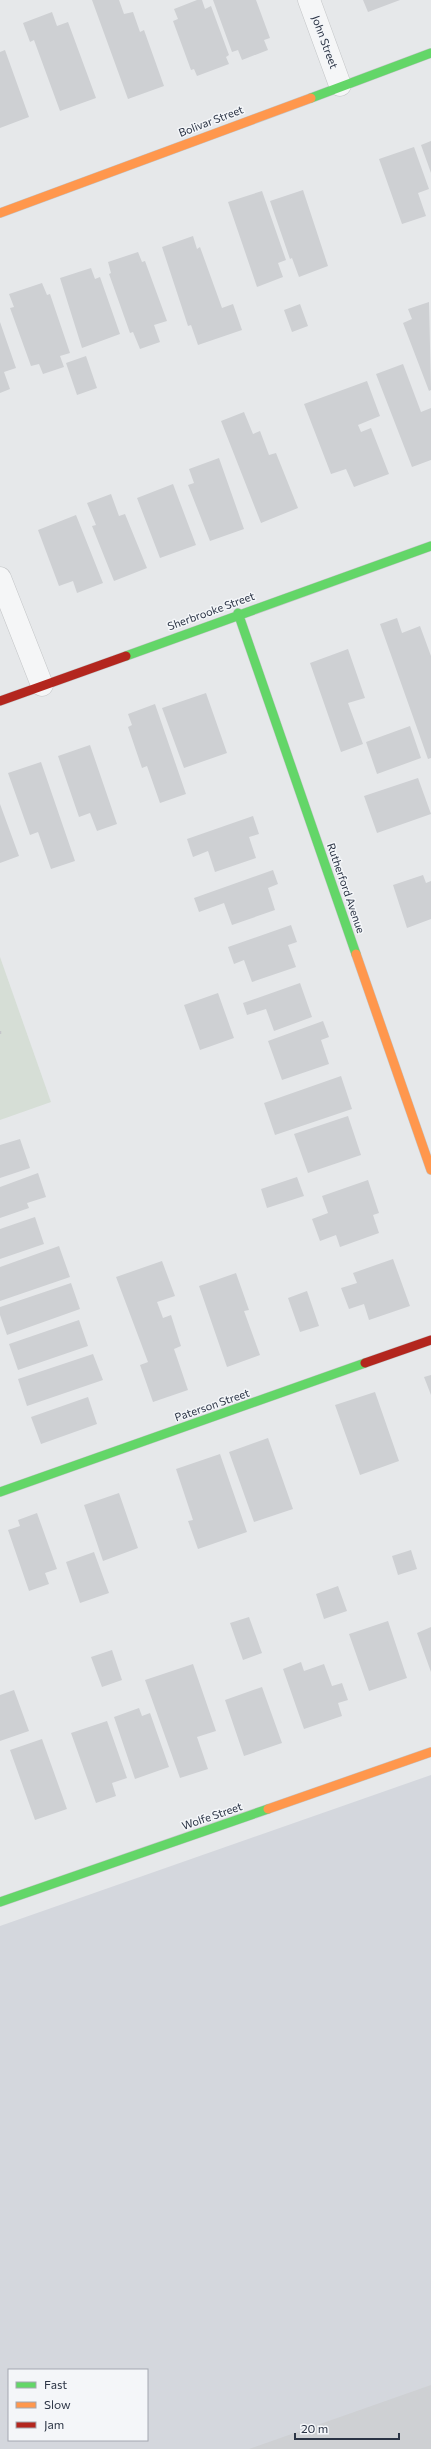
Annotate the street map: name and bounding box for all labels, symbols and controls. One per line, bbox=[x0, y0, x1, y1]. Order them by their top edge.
street label: John Street bbox=[309, 13, 341, 71]
street label: Bolivar Street bbox=[177, 102, 245, 139]
street label: Sherbrooke Street bbox=[166, 589, 257, 632]
street label: Rutherford Avenue bbox=[325, 841, 368, 935]
street label: Paterson Street bbox=[173, 1385, 251, 1423]
street label: Wolfe Street bbox=[180, 1799, 244, 1832]
legend bbox=[8, 2369, 148, 2441]
text: Fast bbox=[44, 2377, 67, 2391]
text: Slow bbox=[44, 2397, 71, 2411]
scale bar bbox=[295, 2415, 399, 2441]
text: Jam bbox=[44, 2417, 64, 2432]
text: 20 m bbox=[301, 2421, 328, 2435]

